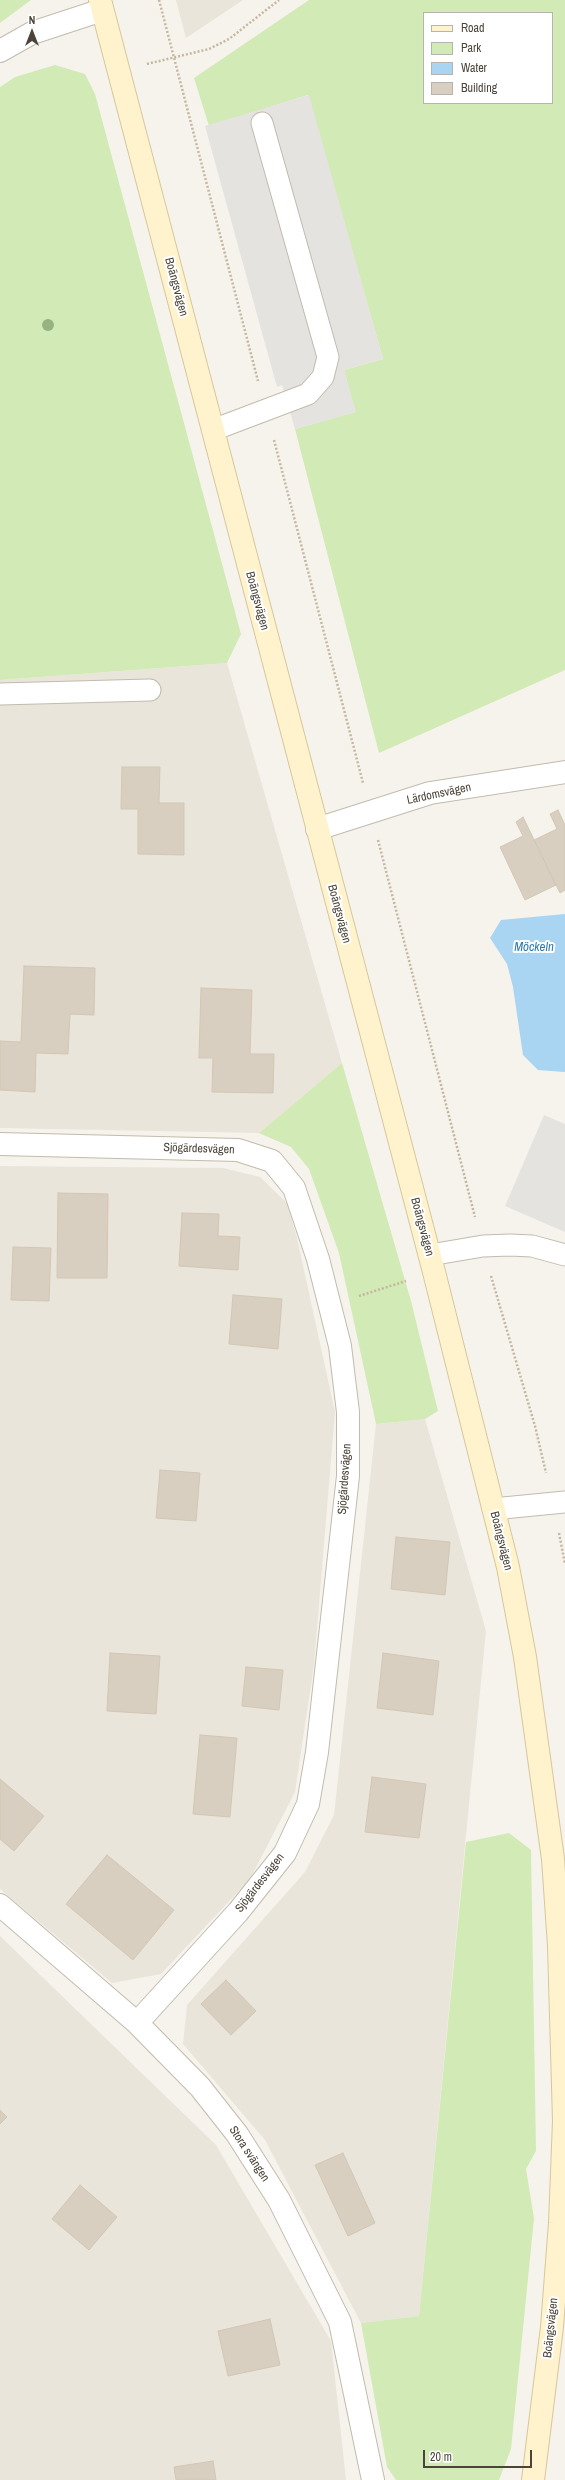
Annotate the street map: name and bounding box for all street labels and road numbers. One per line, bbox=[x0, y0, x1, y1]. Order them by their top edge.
street label: Boängsvägen bbox=[161, 256, 191, 318]
street label: Boängsvägen bbox=[242, 570, 272, 632]
street label: Lärdomsvägen bbox=[406, 780, 472, 808]
street label: Boängsvägen bbox=[324, 883, 354, 945]
street label: Sjögärdesvägen bbox=[163, 1141, 235, 1157]
street label: Boängsvägen bbox=[407, 1196, 437, 1258]
street label: Sjögärdesvägen bbox=[335, 1443, 355, 1515]
street label: Boängsvägen bbox=[487, 1510, 515, 1572]
street label: Sjögärdesvägen bbox=[232, 1851, 288, 1915]
street label: Stora svängen bbox=[226, 2123, 272, 2185]
street label: Boängsvägen bbox=[541, 2297, 561, 2359]

